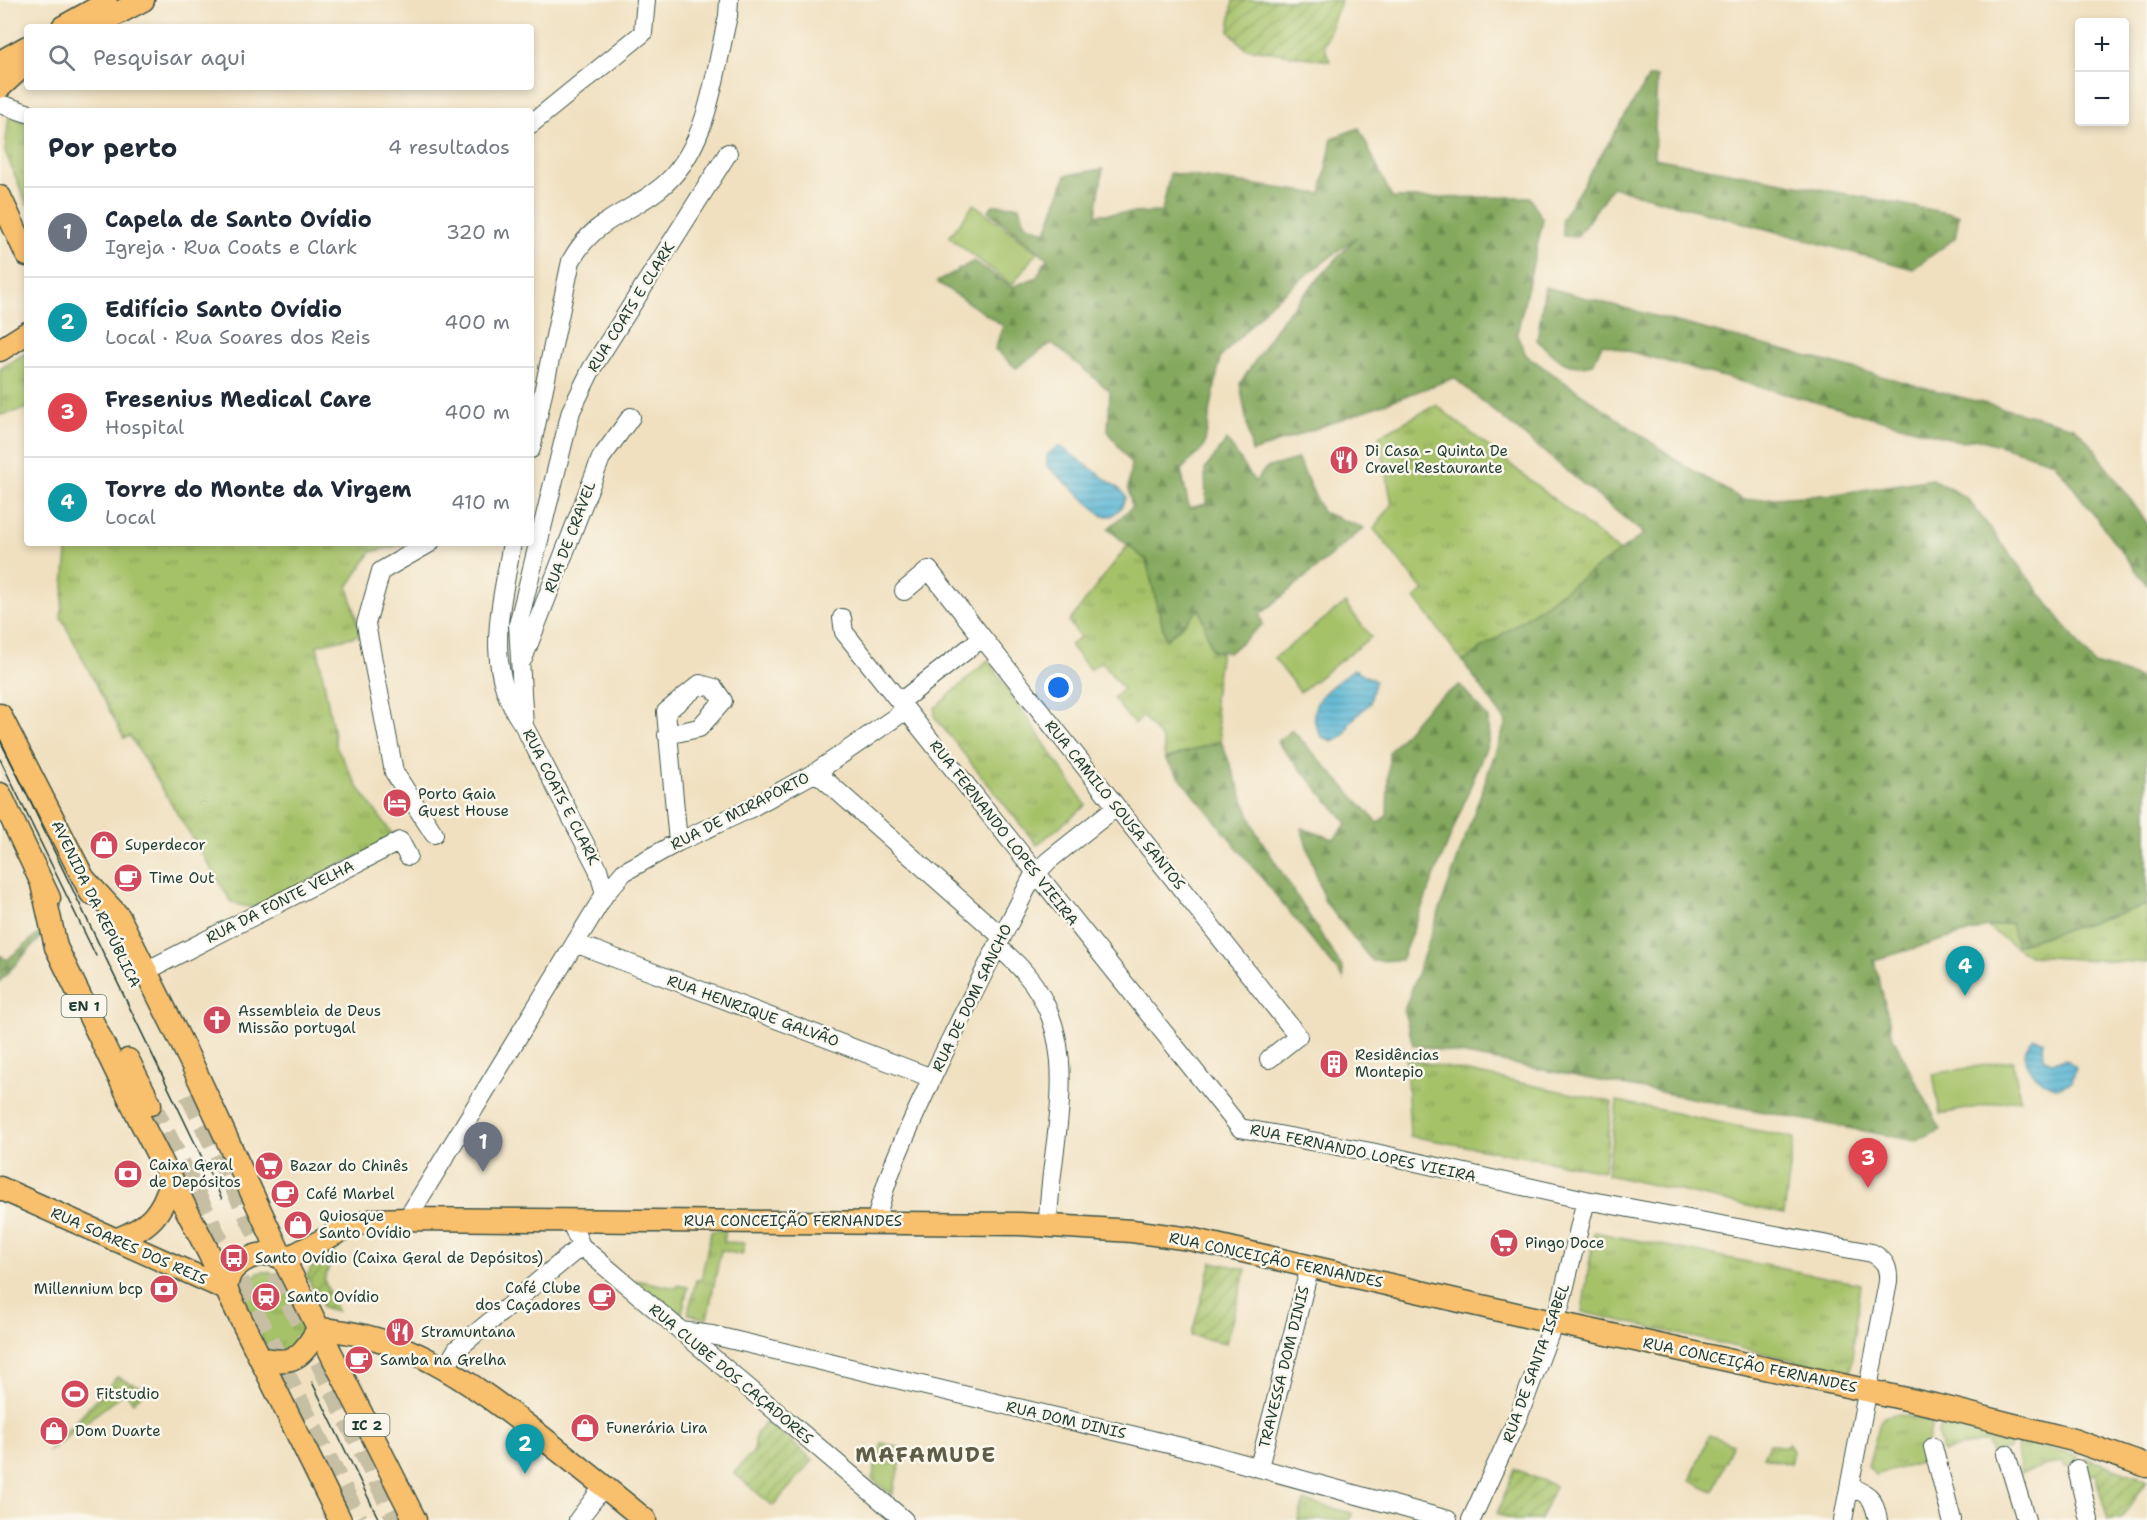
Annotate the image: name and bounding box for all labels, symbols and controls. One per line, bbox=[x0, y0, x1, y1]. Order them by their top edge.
map controls bbox=[2075, 18, 2129, 126]
button: + bbox=[2075, 18, 2129, 72]
search box bbox=[24, 24, 534, 90]
icon: search bbox=[45, 41, 78, 74]
text: Pesquisar aqui bbox=[93, 43, 246, 72]
button: − bbox=[2075, 72, 2129, 126]
text: Por perto bbox=[48, 130, 177, 165]
text: 4 resultados bbox=[388, 134, 510, 160]
text: Capela de Santo Ovídio bbox=[105, 205, 372, 234]
text: 1 bbox=[63, 219, 72, 245]
text: 320 m bbox=[446, 219, 510, 245]
text: Igreja · Rua Coats e Clark bbox=[105, 234, 357, 260]
street label: RUA COATS E CLARK bbox=[583, 238, 679, 376]
text: Edifício Santo Ovídio bbox=[105, 295, 342, 324]
text: 2 bbox=[61, 309, 75, 335]
text: 400 m bbox=[444, 309, 510, 335]
text: Local · Rua Soares dos Reis bbox=[105, 324, 371, 350]
text: Fresenius Medical Care bbox=[105, 385, 372, 414]
text: 3 bbox=[61, 399, 75, 425]
text: 400 m bbox=[444, 399, 510, 425]
text: Hospital bbox=[105, 414, 184, 440]
place label: Di Casa - Quinta De Cravel Restaurante bbox=[1365, 441, 1508, 478]
restaurant icon: Di Casa - Quinta De Cravel Restaurante bbox=[1328, 444, 1360, 476]
text: Torre do Monte da Virgem bbox=[105, 475, 412, 504]
street label: RUA DE CRAVEL bbox=[540, 478, 600, 596]
text: 4 bbox=[61, 489, 75, 515]
text: 410 m bbox=[451, 489, 510, 515]
text: Local bbox=[105, 504, 156, 530]
your location bbox=[1044, 673, 1073, 702]
street label: RUA CAMILO SOUSA SANTOS bbox=[1040, 716, 1190, 894]
street label: RUA COATS E CLARK bbox=[518, 726, 604, 869]
street label: RUA FERNANDO LOPES VIEIRA bbox=[925, 736, 1083, 930]
street label: RUA DE MIRAPORTO bbox=[667, 767, 813, 855]
place label: Porto Gaia Guest House bbox=[418, 784, 509, 821]
hotel icon: Porto Gaia Guest House bbox=[381, 787, 413, 819]
street label: AVENIDA DA REPÚBLICA bbox=[47, 817, 146, 991]
shop icon: Superdecor bbox=[88, 829, 120, 861]
place label: Superdecor bbox=[125, 835, 206, 855]
street label: RUA DA FONTE VELHA bbox=[203, 856, 357, 948]
cafe icon: Time Out bbox=[112, 862, 144, 894]
place label: Time Out bbox=[149, 868, 215, 888]
street label: RUA DE DOM SANCHO bbox=[927, 921, 1017, 1075]
pin: 4 bbox=[1946, 946, 1984, 996]
street label: RUA HENRIQUE GALVÃO bbox=[664, 969, 843, 1051]
road number: EN 1 bbox=[62, 995, 106, 1017]
place label: Assembleia de Deus Missão portugal bbox=[238, 1001, 381, 1038]
church icon: Assembleia de Deus Missão portugal bbox=[201, 1004, 233, 1036]
place label: Residências Montepio bbox=[1355, 1045, 1439, 1082]
building icon: Residências Montepio bbox=[1318, 1048, 1350, 1080]
street label: RUA FERNANDO LOPES VIEIRA bbox=[1248, 1119, 1478, 1187]
pin: 1 bbox=[464, 1122, 502, 1172]
pin: 3 bbox=[1848, 1138, 1888, 1188]
supermarket icon: Bazar do Chinês bbox=[253, 1150, 285, 1182]
place label: Caixa Geral de Depósitos bbox=[149, 1155, 241, 1192]
place label: Bazar do Chinês bbox=[290, 1156, 408, 1176]
bank icon: Caixa Geral de Depósitos bbox=[112, 1158, 144, 1190]
cafe icon: Café Marbel bbox=[269, 1178, 301, 1210]
place label: Café Marbel bbox=[306, 1184, 395, 1204]
street label: RUA SOARES DOS REIS bbox=[48, 1202, 210, 1290]
place label: Quiosque Santo Ovídio bbox=[319, 1206, 411, 1243]
shop icon: Quiosque Santo Ovídio bbox=[282, 1209, 314, 1241]
street label: RUA CONCEIÇÃO FERNANDES bbox=[684, 1209, 902, 1231]
street label: RUA CONCEIÇÃO FERNANDES bbox=[1167, 1226, 1385, 1292]
supermarket icon: Pingo Doce bbox=[1488, 1227, 1520, 1259]
place label: Pingo Doce bbox=[1525, 1233, 1605, 1253]
bus stop icon: Santo Ovídio (Caixa Geral de Depósitos) bbox=[218, 1242, 250, 1274]
place label: Santo Ovídio (Caixa Geral de Depósitos) bbox=[255, 1248, 543, 1268]
bank icon: Millennium bcp bbox=[148, 1273, 180, 1305]
place label: Café Clube dos Caçadores bbox=[475, 1278, 581, 1315]
place label: Millennium bcp bbox=[34, 1279, 143, 1299]
station icon: Santo Ovídio bbox=[250, 1281, 282, 1313]
cafe icon: Café Clube dos Caçadores bbox=[586, 1281, 618, 1313]
street label: RUA DE SANTA ISABEL bbox=[1498, 1281, 1574, 1445]
street label: TRAVESSA DOM DINIS bbox=[1254, 1284, 1314, 1450]
place label: Santo Ovídio bbox=[287, 1287, 379, 1307]
street label: RUA CLUBE DOS CAÇADORES bbox=[645, 1299, 817, 1449]
restaurant icon: Stramuntana bbox=[384, 1316, 416, 1348]
place label: Stramuntana bbox=[421, 1322, 516, 1342]
street label: RUA CONCEIÇÃO FERNANDES bbox=[1641, 1331, 1859, 1397]
cafe icon: Samba na Grelha bbox=[343, 1344, 375, 1376]
place label: Samba na Grelha bbox=[380, 1350, 507, 1370]
sports icon: Fitstudio bbox=[59, 1378, 91, 1410]
place label: Fitstudio bbox=[96, 1384, 159, 1404]
street label: RUA DOM DINIS bbox=[1004, 1396, 1128, 1444]
shop icon: Funerária Lira bbox=[569, 1412, 601, 1444]
road number: IC 2 bbox=[344, 1414, 389, 1436]
shop icon: Dom Duarte bbox=[38, 1415, 70, 1447]
place label: Funerária Lira bbox=[606, 1418, 708, 1438]
place label: Dom Duarte bbox=[75, 1421, 161, 1441]
pin: 2 bbox=[506, 1424, 544, 1474]
district label: MAFAMUDE bbox=[855, 1441, 997, 1469]

